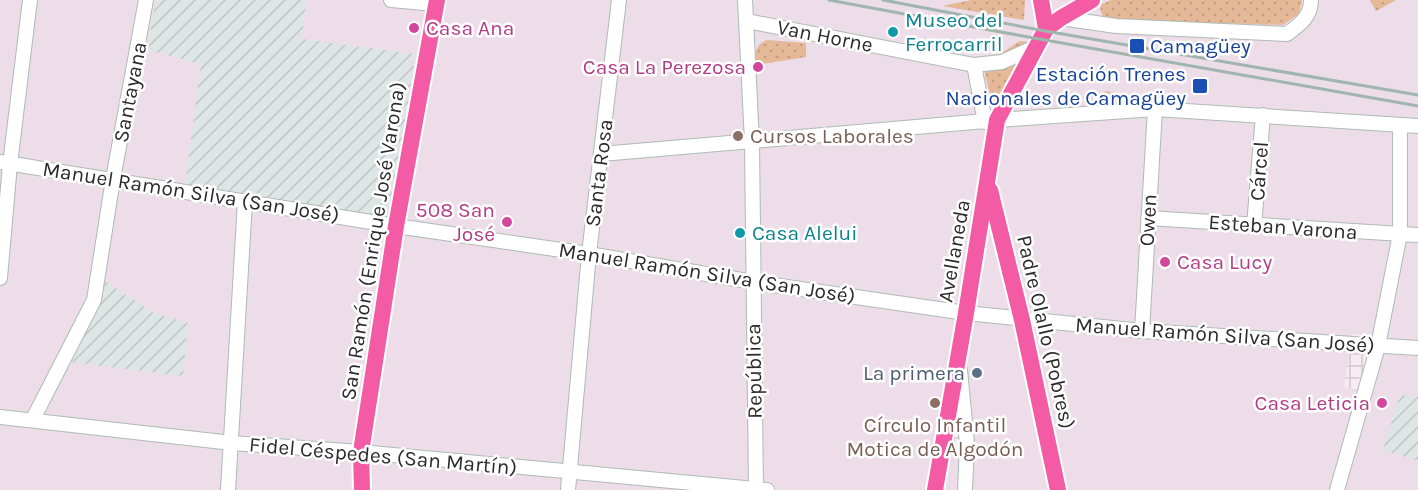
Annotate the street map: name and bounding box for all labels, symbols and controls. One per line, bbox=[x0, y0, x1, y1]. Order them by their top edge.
place label: Museo del Ferrocarril bbox=[905, 8, 1003, 56]
street label: Van Horne bbox=[775, 15, 875, 57]
place label: Casa Ana bbox=[426, 16, 514, 40]
marker: Casa Ana bbox=[407, 21, 421, 35]
marker: Museo del Ferrocarril bbox=[886, 25, 900, 39]
place label: Camagüey bbox=[1150, 34, 1251, 58]
marker: Camagüey bbox=[1128, 37, 1146, 55]
street label: Santayana bbox=[108, 40, 152, 144]
place label: Casa La Perezosa bbox=[583, 55, 746, 79]
marker: Casa La Perezosa bbox=[751, 60, 765, 74]
place label: Estación Trenes Nacionales de Camagüey bbox=[946, 62, 1186, 110]
marker: Estación Trenes Nacionales de Camagüey bbox=[1191, 77, 1209, 95]
street label: San Ramón (Enrique José Varona) bbox=[336, 80, 410, 402]
street label: Santa Rosa bbox=[580, 118, 618, 228]
place label: Cursos Laborales bbox=[750, 124, 914, 148]
marker: Cursos Laborales bbox=[731, 129, 745, 143]
street label: Cárcel bbox=[1245, 140, 1273, 202]
street label: Manuel Ramón Silva (San José) bbox=[41, 157, 341, 227]
street label: Owen bbox=[1135, 193, 1161, 247]
place label: 508 San José bbox=[416, 198, 495, 246]
street label: Avellaneda bbox=[933, 198, 975, 304]
street label: Esteban Varona bbox=[1208, 210, 1358, 244]
marker: 508 San José bbox=[500, 215, 514, 229]
place label: Casa Alelui bbox=[752, 221, 858, 245]
marker: Casa Alelui bbox=[733, 226, 747, 240]
street label: Padre Olallo (Pobres) bbox=[1012, 233, 1080, 431]
street label: Manuel Ramón Silva (San José) bbox=[557, 238, 857, 308]
place label: Casa Lucy bbox=[1177, 250, 1272, 274]
marker: Casa Lucy bbox=[1158, 255, 1172, 269]
street label: Manuel Ramón Silva (San José) bbox=[1074, 313, 1376, 357]
street label: República bbox=[741, 323, 767, 419]
place label: La primera bbox=[863, 361, 965, 385]
marker: La primera bbox=[970, 366, 984, 380]
place label: Casa Leticia bbox=[1255, 391, 1370, 415]
marker: Círculo Infantil Motica de Algodón bbox=[928, 396, 942, 410]
marker: Casa Leticia bbox=[1375, 396, 1389, 410]
place label: Círculo Infantil Motica de Algodón bbox=[847, 413, 1023, 461]
street label: Fidel Céspedes (San Martín) bbox=[248, 432, 518, 480]

